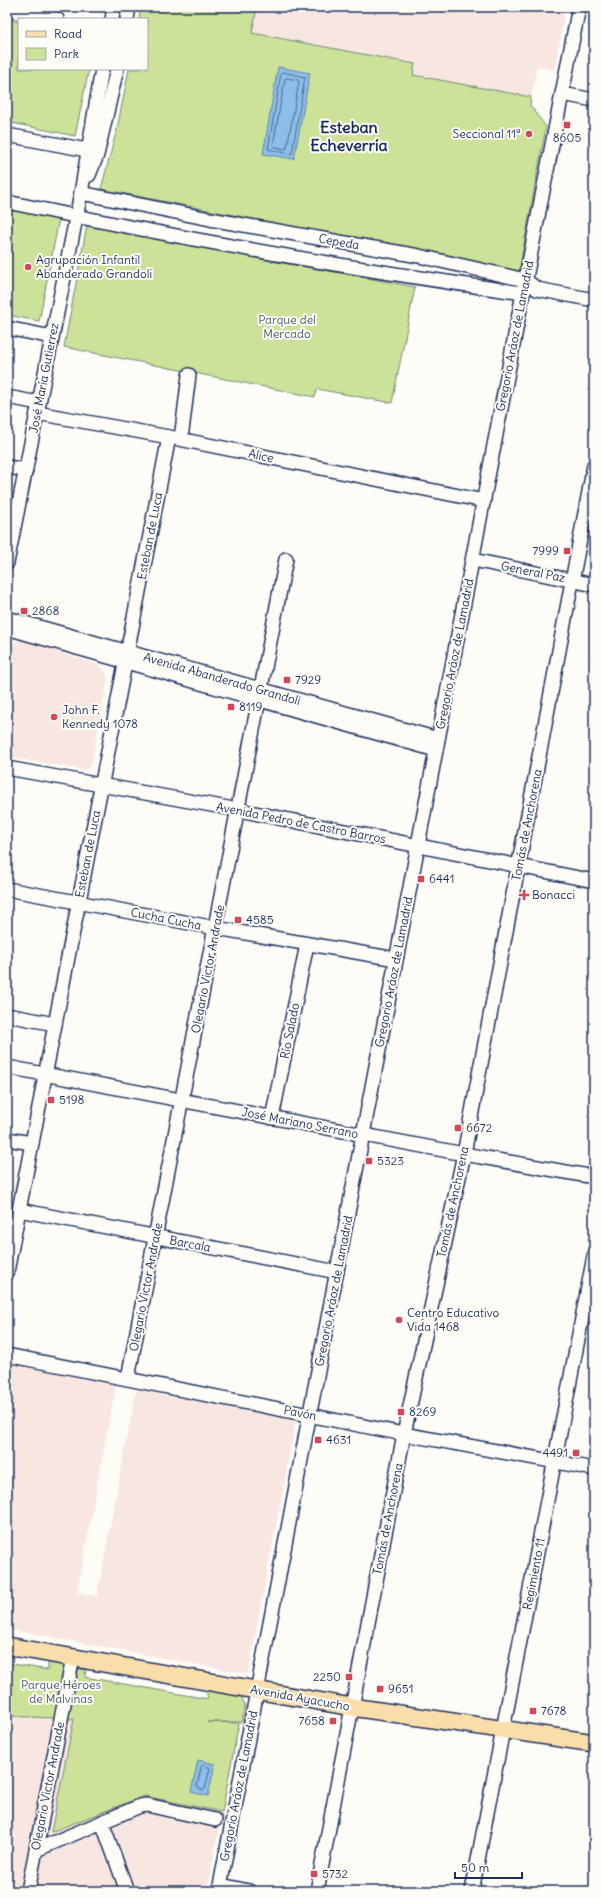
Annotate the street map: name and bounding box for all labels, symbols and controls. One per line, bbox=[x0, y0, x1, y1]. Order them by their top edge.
legend bbox=[18, 18, 148, 70]
text: Road bbox=[54, 26, 82, 41]
text: Park bbox=[54, 46, 79, 61]
district label: Esteban Echeverría bbox=[310, 117, 388, 155]
marker: 8605 bbox=[562, 120, 572, 130]
place label: Seccional 11ª bbox=[453, 126, 521, 141]
marker: Seccional 11ª bbox=[524, 129, 534, 139]
place label: 8605 bbox=[553, 130, 581, 145]
street label: Cepeda bbox=[317, 231, 361, 253]
place label: Agrupación Infantil Abanderado Grandoli bbox=[36, 252, 152, 281]
street label: Gregorio Aráoz de Lamadrid bbox=[493, 259, 537, 413]
marker: Agrupación Infantil Abanderado Grandoli bbox=[23, 262, 33, 272]
park label: Parque del Mercado bbox=[258, 312, 316, 341]
street label: José María Gutierrez bbox=[25, 321, 62, 434]
street label: Alice bbox=[247, 446, 275, 465]
street label: Esteban de Luca bbox=[134, 491, 165, 581]
place label: 7999 bbox=[532, 543, 559, 558]
marker: 7999 bbox=[562, 546, 572, 556]
street label: General Paz bbox=[500, 558, 567, 585]
street label: Gregorio Aráoz de Lamadrid bbox=[433, 577, 477, 731]
place label: 2868 bbox=[32, 603, 59, 618]
marker: 2868 bbox=[19, 606, 29, 616]
street label: Avenida Abanderado Grandoli bbox=[142, 649, 302, 708]
place label: 7929 bbox=[295, 672, 321, 687]
marker: 7929 bbox=[282, 675, 292, 685]
place label: 8119 bbox=[239, 699, 262, 714]
place label: John F. Kennedy 1078 bbox=[62, 702, 138, 731]
marker: 8119 bbox=[226, 702, 236, 712]
marker: John F. Kennedy 1078 bbox=[49, 712, 59, 722]
street label: Tomás de Anchorena bbox=[508, 768, 545, 882]
street label: Avenida Pedro de Castro Barros bbox=[215, 799, 387, 846]
street label: Esteban de Luca bbox=[72, 809, 103, 899]
place label: 6441 bbox=[429, 871, 454, 886]
marker: 6441 bbox=[416, 874, 426, 884]
place label: Bonacci bbox=[532, 887, 575, 902]
marker: Bonacci bbox=[519, 890, 529, 900]
street label: Gregorio Aráoz de Lamadrid bbox=[372, 895, 416, 1049]
street label: Olegario Victor Andrade bbox=[188, 903, 227, 1035]
street label: Cucha Cucha bbox=[129, 904, 203, 933]
place label: 4585 bbox=[246, 912, 274, 927]
marker: 4585 bbox=[233, 915, 243, 925]
street label: Río Salado bbox=[277, 1001, 302, 1060]
place label: 5198 bbox=[59, 1092, 85, 1107]
marker: 5198 bbox=[46, 1095, 56, 1105]
street label: José Mariano Serrano bbox=[241, 1104, 360, 1141]
place label: 6672 bbox=[466, 1120, 493, 1135]
marker: 6672 bbox=[453, 1123, 463, 1133]
street label: Tomás de Anchorena bbox=[433, 1145, 472, 1259]
place label: 5323 bbox=[377, 1153, 404, 1168]
marker: 5323 bbox=[364, 1156, 374, 1166]
street label: Gregorio Aráoz de Lamadrid bbox=[312, 1214, 356, 1368]
street label: Olegario Victor Andrade bbox=[126, 1221, 165, 1353]
street label: Barcala bbox=[168, 1232, 212, 1255]
place label: Centro Educativo Vida 1468 bbox=[407, 1305, 500, 1334]
marker: Centro Educativo Vida 1468 bbox=[394, 1315, 404, 1325]
street label: Pavón bbox=[282, 1402, 318, 1423]
place label: 8269 bbox=[409, 1404, 436, 1419]
marker: 8269 bbox=[396, 1407, 406, 1417]
place label: 4631 bbox=[326, 1432, 351, 1447]
marker: 4631 bbox=[313, 1435, 323, 1445]
place label: 4491 bbox=[542, 1445, 568, 1460]
marker: 4491 bbox=[571, 1448, 581, 1458]
street label: Tomás de Anchorena bbox=[369, 1462, 406, 1576]
street label: Regimiento 11 bbox=[519, 1537, 548, 1611]
place label: 2250 bbox=[313, 1669, 341, 1684]
marker: 2250 bbox=[344, 1672, 354, 1682]
park label: Parque Héroes de Malvinas bbox=[21, 1677, 101, 1706]
street label: Avenida Ayacucho bbox=[249, 1681, 351, 1714]
place label: 9651 bbox=[388, 1681, 414, 1696]
marker: 9651 bbox=[375, 1684, 385, 1694]
place label: 7678 bbox=[541, 1703, 567, 1718]
marker: 7678 bbox=[528, 1706, 538, 1716]
street label: Gregorio Aráoz de Lamadrid bbox=[217, 1709, 261, 1863]
place label: 7658 bbox=[299, 1713, 325, 1728]
marker: 7658 bbox=[328, 1716, 338, 1726]
street label: Olegario Victor Andrade bbox=[28, 1720, 67, 1852]
scale bar bbox=[455, 1854, 522, 1880]
text: 50 m bbox=[461, 1860, 490, 1875]
place label: 5732 bbox=[322, 1866, 349, 1881]
marker: 5732 bbox=[309, 1869, 319, 1879]

